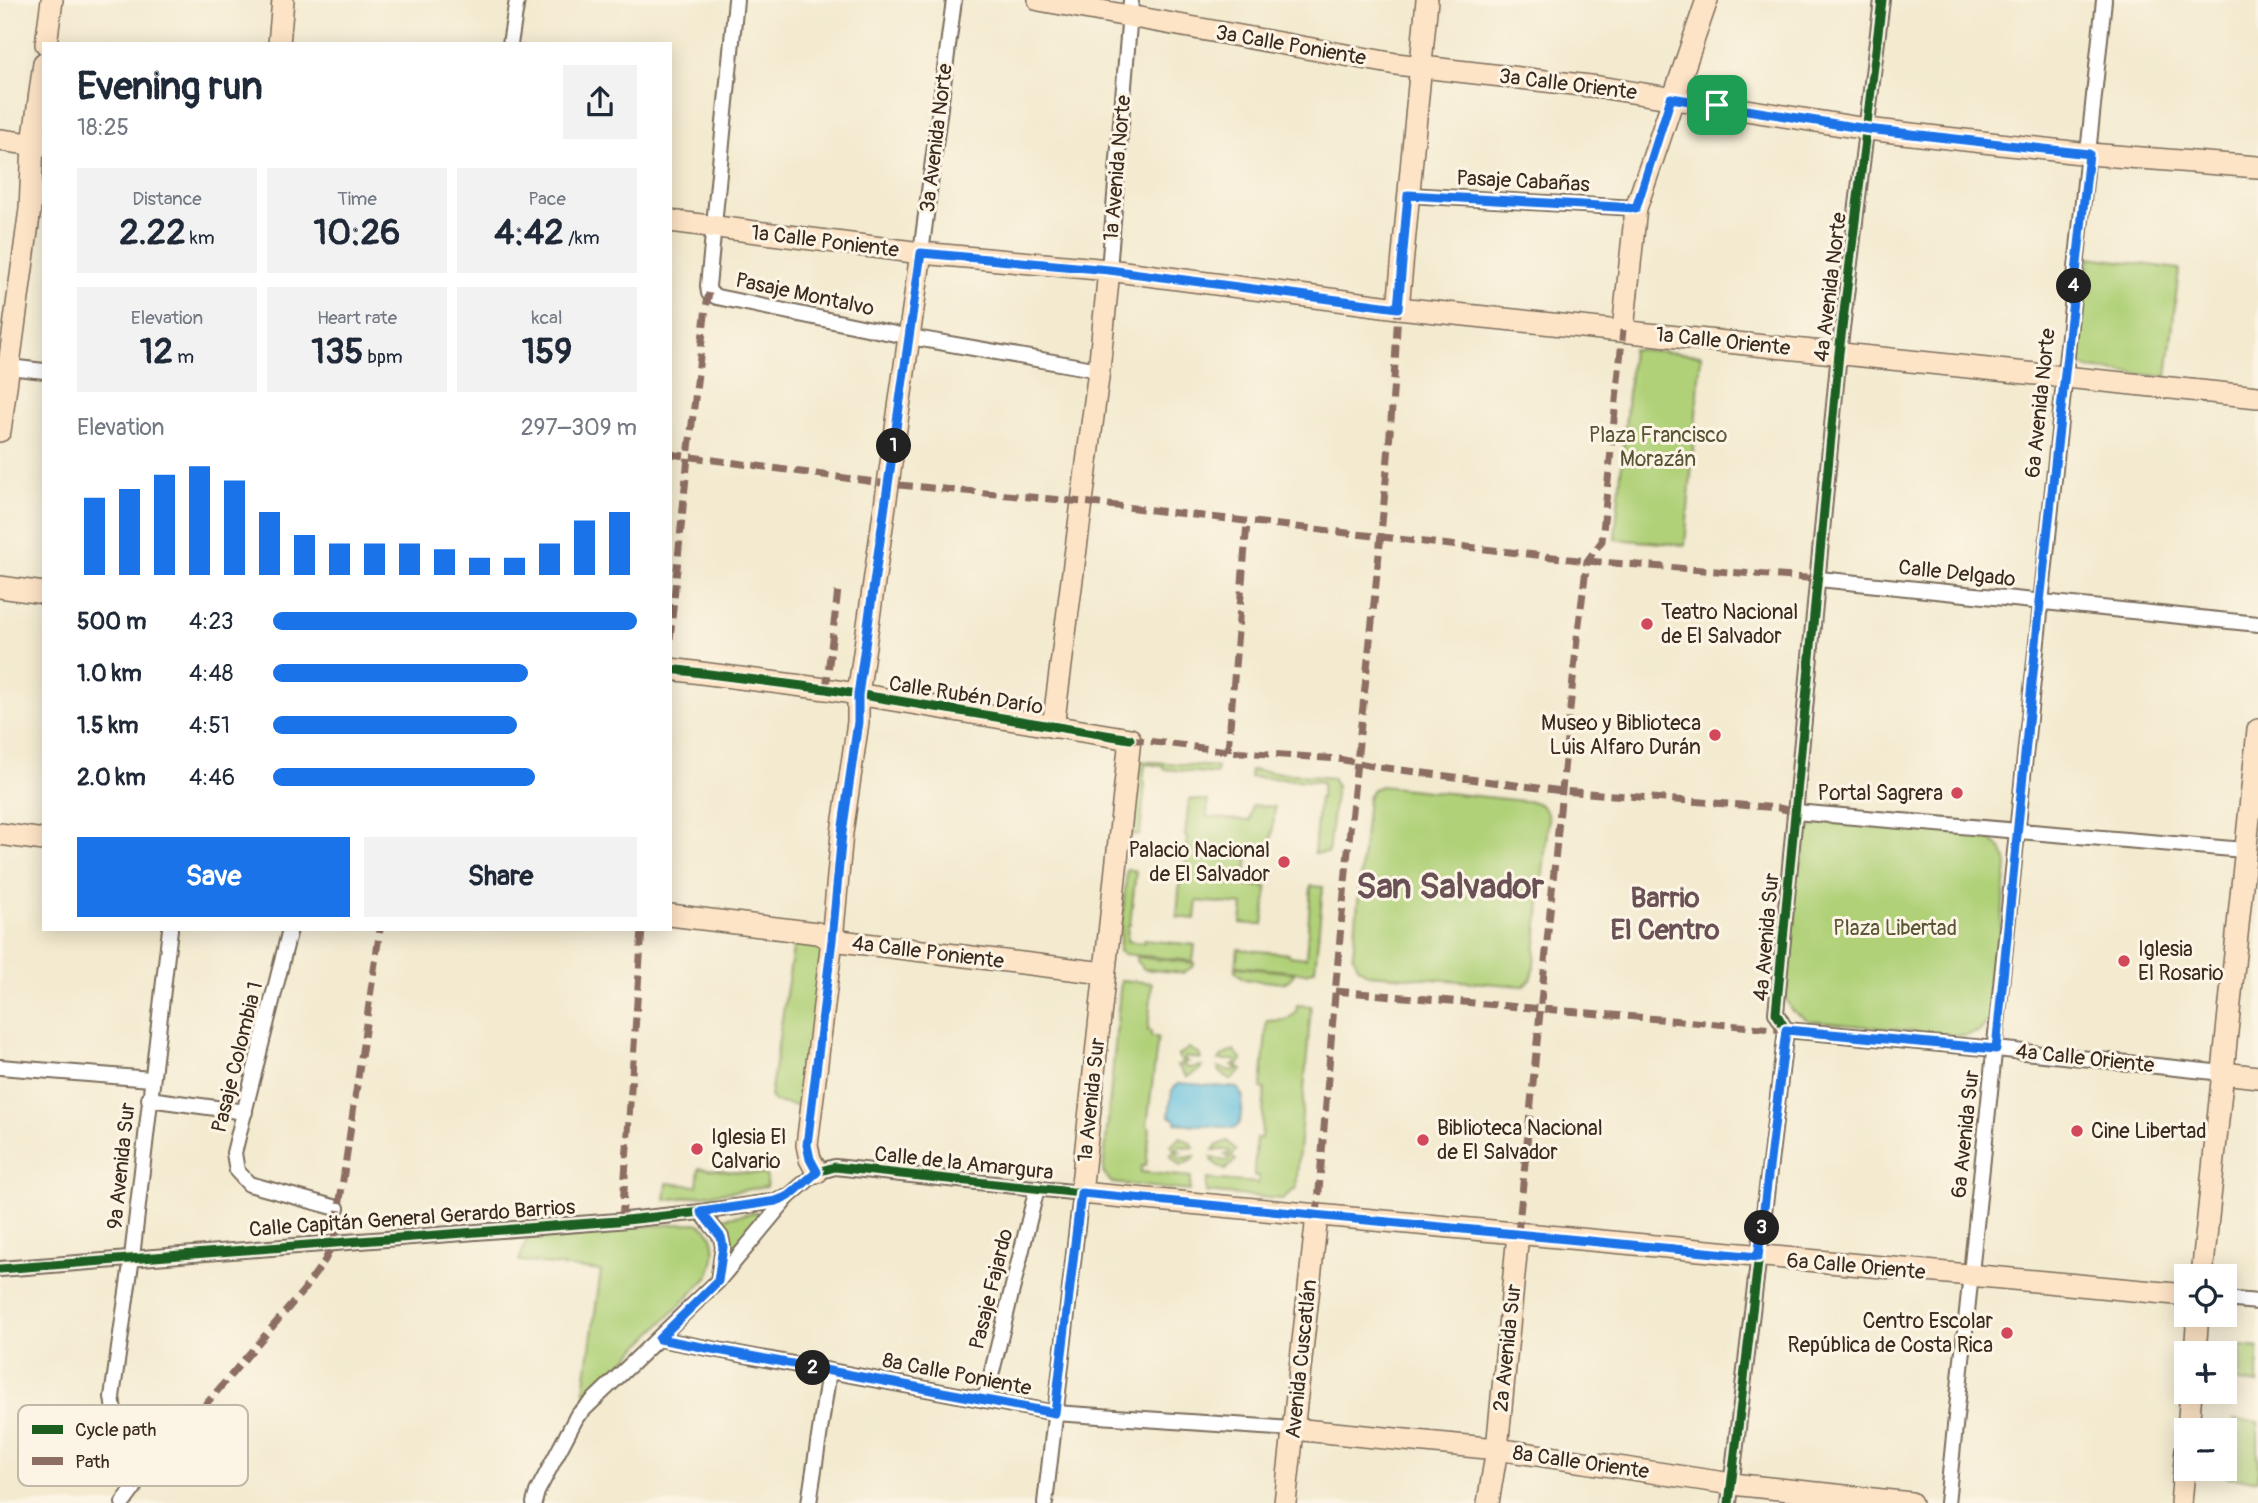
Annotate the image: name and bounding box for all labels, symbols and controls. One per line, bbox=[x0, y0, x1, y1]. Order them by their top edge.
street label: 3a Calle Poniente bbox=[1214, 19, 1369, 72]
street label: 3a Avenida Norte bbox=[914, 61, 959, 214]
text: Evening run bbox=[77, 63, 263, 111]
street label: 3a Calle Oriente bbox=[1497, 63, 1639, 106]
button: share bbox=[563, 65, 637, 139]
pin bbox=[1687, 75, 1747, 135]
icon: arrive bbox=[1698, 86, 1736, 124]
street label: 1a Avenida Norte bbox=[1098, 93, 1137, 242]
text: 18:25 bbox=[77, 113, 129, 142]
street label: Pasaje Cabañas bbox=[1456, 165, 1591, 199]
text: Distance bbox=[132, 187, 202, 211]
text: Time bbox=[337, 187, 377, 211]
text: Pace bbox=[528, 187, 566, 211]
street label: 4a Avenida Norte bbox=[1808, 210, 1853, 363]
text: 2.22 bbox=[119, 211, 186, 255]
text: 10:26 bbox=[314, 211, 400, 255]
text: 4:42 bbox=[494, 211, 564, 255]
street label: 1a Calle Poniente bbox=[749, 219, 901, 264]
text: km bbox=[186, 226, 215, 250]
text: /km bbox=[564, 226, 600, 250]
street label: Pasaje Montalvo bbox=[733, 267, 877, 322]
pin: 4 bbox=[2056, 268, 2092, 304]
text: 4 bbox=[2068, 273, 2079, 297]
text: Elevation bbox=[131, 306, 203, 330]
text: Heart rate bbox=[317, 306, 397, 330]
text: kcal bbox=[532, 306, 562, 330]
street label: 1a Calle Oriente bbox=[1654, 321, 1792, 362]
street label: 6a Avenida Norte bbox=[2019, 326, 2062, 479]
text: 12 bbox=[140, 330, 173, 374]
text: 135 bbox=[311, 330, 363, 374]
text: 159 bbox=[522, 330, 572, 374]
text: m bbox=[173, 345, 194, 369]
text: bpm bbox=[363, 345, 403, 369]
text: Elevation bbox=[77, 413, 165, 442]
text: 297–309 m bbox=[521, 413, 637, 442]
park label: Plaza Francisco Morazán bbox=[1589, 422, 1727, 473]
pin: 1 bbox=[876, 428, 912, 464]
text: 1 bbox=[890, 433, 897, 457]
street label: Calle Delgado bbox=[1897, 554, 2017, 593]
place label: Teatro Nacional de El Salvador bbox=[1661, 599, 1798, 650]
text: 500 m bbox=[77, 607, 146, 636]
text: 4:23 bbox=[189, 607, 233, 636]
marker: Teatro Nacional de El Salvador bbox=[1639, 616, 1655, 632]
text: 1.0 km bbox=[77, 659, 142, 688]
text: 4:48 bbox=[189, 659, 233, 688]
street label: Calle Rubén Darío bbox=[887, 670, 1045, 721]
place label: Museo y Biblioteca Luis Alfaro Durán bbox=[1541, 710, 1701, 761]
text: 1.5 km bbox=[77, 711, 139, 740]
text: 4:51 bbox=[189, 711, 230, 740]
marker: Museo y Biblioteca Luis Alfaro Durán bbox=[1707, 727, 1723, 743]
text: 2.0 km bbox=[77, 763, 146, 792]
text: 4:46 bbox=[189, 763, 235, 792]
place label: Portal Sagrera bbox=[1818, 780, 1943, 807]
marker: Portal Sagrera bbox=[1949, 785, 1965, 801]
button: Save bbox=[77, 837, 350, 917]
button: Share bbox=[364, 837, 637, 917]
place label: Palacio Nacional de El Salvador bbox=[1128, 837, 1271, 888]
marker: Palacio Nacional de El Salvador bbox=[1276, 854, 1292, 870]
district label: San Salvador bbox=[1356, 865, 1544, 909]
street label: 4a Avenida Sur bbox=[1747, 871, 1786, 1002]
district label: Barrio El Centro bbox=[1610, 881, 1720, 948]
park label: Plaza Libertad bbox=[1833, 915, 1957, 942]
street label: 4a Calle Poniente bbox=[850, 930, 1006, 975]
place label: Iglesia El Rosario bbox=[2138, 936, 2224, 987]
marker: Iglesia El Rosario bbox=[2116, 953, 2132, 969]
street label: Pasaje Colombia 1 bbox=[206, 979, 269, 1135]
street label: 1a Avenida Sur bbox=[1072, 1036, 1111, 1164]
street label: 4a Calle Oriente bbox=[2014, 1038, 2156, 1079]
street label: 6a Avenida Sur bbox=[1945, 1068, 1986, 1200]
street label: 9a Avenida Sur bbox=[101, 1101, 142, 1231]
place label: Biblioteca Nacional de El Salvador bbox=[1437, 1115, 1603, 1166]
place label: Cine Libertad bbox=[2091, 1118, 2207, 1145]
marker: Cine Libertad bbox=[2069, 1123, 2085, 1139]
place label: Iglesia El Calvario bbox=[711, 1124, 786, 1175]
marker: Biblioteca Nacional de El Salvador bbox=[1415, 1132, 1431, 1148]
marker: Iglesia El Calvario bbox=[689, 1141, 705, 1157]
street label: Calle de la Amargura bbox=[873, 1141, 1055, 1186]
street label: Calle Capitán General Gerardo Barrios bbox=[248, 1194, 577, 1243]
pin: 3 bbox=[1744, 1210, 1780, 1246]
text: 3 bbox=[1756, 1215, 1767, 1239]
street label: Pasaje Fajardo bbox=[963, 1226, 1020, 1352]
street label: 6a Calle Oriente bbox=[1785, 1247, 1927, 1286]
map controls bbox=[2174, 1264, 2237, 1481]
button: locate bbox=[2174, 1264, 2237, 1327]
street label: Avenida Cuscatlán bbox=[1280, 1278, 1323, 1440]
street label: 2a Avenida Sur bbox=[1487, 1282, 1528, 1413]
place label: Centro Escolar República de Costa Rica bbox=[1788, 1308, 1994, 1359]
marker: Centro Escolar República de Costa Rica bbox=[1999, 1325, 2015, 1341]
button: + bbox=[2174, 1341, 2237, 1404]
street label: 8a Calle Poniente bbox=[880, 1347, 1034, 1402]
pin: 2 bbox=[796, 1350, 830, 1386]
text: 2 bbox=[807, 1355, 818, 1379]
legend bbox=[18, 1405, 248, 1486]
text: Cycle path bbox=[75, 1418, 156, 1442]
button: − bbox=[2174, 1418, 2237, 1481]
street label: 8a Calle Oriente bbox=[1511, 1440, 1652, 1486]
text: Path bbox=[75, 1450, 110, 1474]

